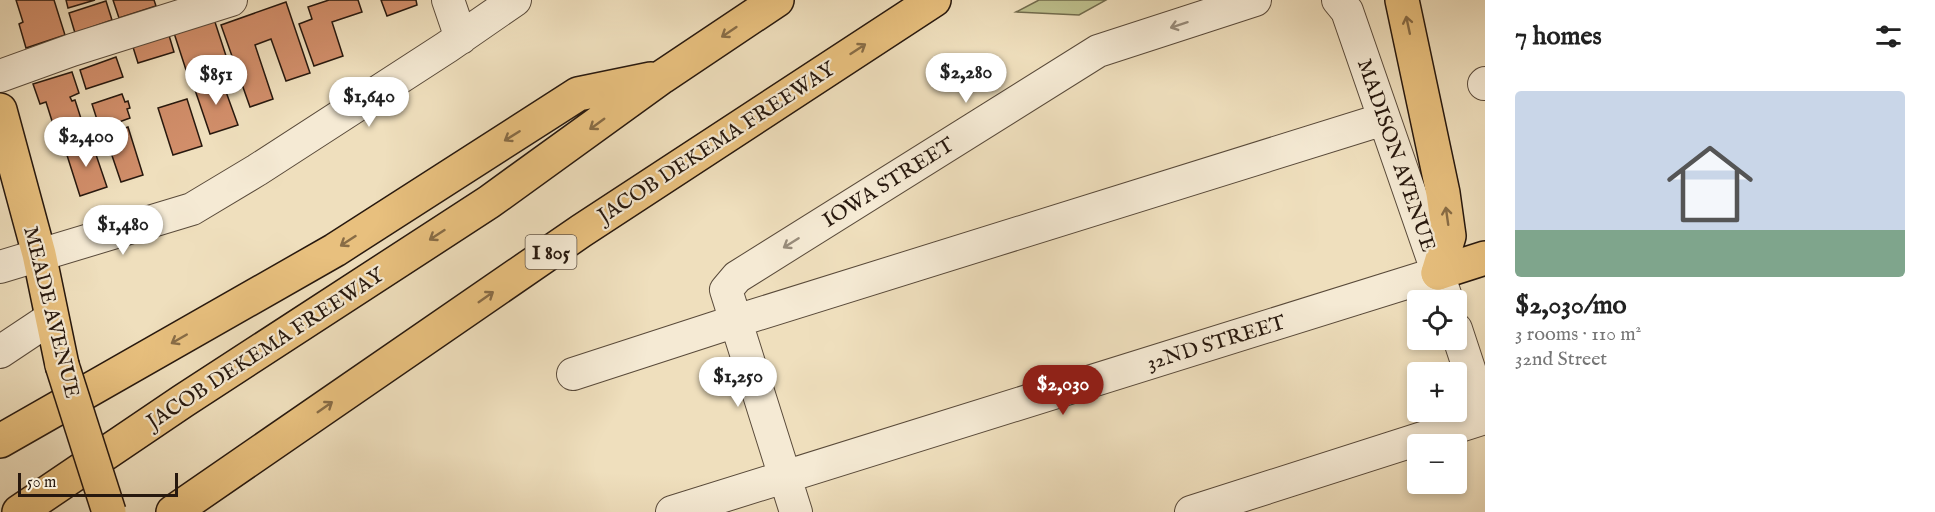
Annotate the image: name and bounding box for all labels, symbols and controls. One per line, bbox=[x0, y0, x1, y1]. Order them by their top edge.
one-way arrow bbox=[1402, 16, 1413, 36]
one-way arrow bbox=[1170, 20, 1189, 31]
text: 7 homes bbox=[1515, 20, 1602, 53]
icon: filters bbox=[1872, 20, 1905, 53]
one-way arrow bbox=[720, 26, 737, 39]
one-way arrow bbox=[849, 43, 866, 55]
pin: $2,280 bbox=[917, 53, 1015, 104]
pin: $851 bbox=[180, 55, 252, 106]
street label: JACOB DEKEMA FREEWAY bbox=[591, 55, 842, 231]
street label: MADISON AVENUE bbox=[1350, 55, 1441, 256]
text: $2,280 bbox=[940, 60, 992, 85]
text: $851 bbox=[199, 62, 233, 87]
pin: $1,640 bbox=[320, 77, 418, 128]
text: $1,640 bbox=[343, 84, 395, 109]
pin: $2,400 bbox=[37, 117, 135, 168]
one-way arrow bbox=[590, 117, 606, 130]
text: $2,400 bbox=[58, 124, 114, 149]
icon: home bbox=[1656, 130, 1764, 238]
one-way arrow bbox=[504, 131, 521, 143]
street label: IOWA STREET bbox=[818, 132, 960, 235]
pin: $1,480 bbox=[74, 205, 172, 256]
one-way arrow bbox=[1441, 207, 1452, 227]
text: $1,480 bbox=[97, 212, 149, 237]
street label: MEADE AVENUE bbox=[16, 224, 85, 401]
one-way arrow bbox=[429, 229, 446, 242]
road number: I 805 bbox=[526, 235, 576, 269]
one-way arrow bbox=[340, 236, 357, 248]
one-way arrow bbox=[783, 237, 800, 249]
street label: JACOB DEKEMA FREEWAY bbox=[140, 261, 391, 437]
text: $2,030/mo bbox=[1515, 289, 1627, 322]
map controls bbox=[1407, 290, 1467, 494]
button: locate bbox=[1407, 290, 1467, 350]
one-way arrow bbox=[477, 291, 493, 303]
street label: 32ND STREET bbox=[1144, 309, 1290, 377]
text: 3 rooms · 110 m² bbox=[1515, 322, 1641, 347]
one-way arrow bbox=[171, 333, 188, 345]
text: 32nd Street bbox=[1515, 347, 1607, 372]
pin: $1,250 bbox=[689, 357, 787, 408]
button: + bbox=[1407, 362, 1467, 422]
text: $1,250 bbox=[713, 364, 763, 389]
pin: $2,030 bbox=[1014, 365, 1112, 416]
text: $2,030 bbox=[1037, 372, 1089, 397]
one-way arrow bbox=[316, 401, 333, 413]
button: − bbox=[1407, 434, 1467, 494]
scale bar bbox=[18, 470, 178, 498]
text: 50 m bbox=[27, 473, 56, 493]

